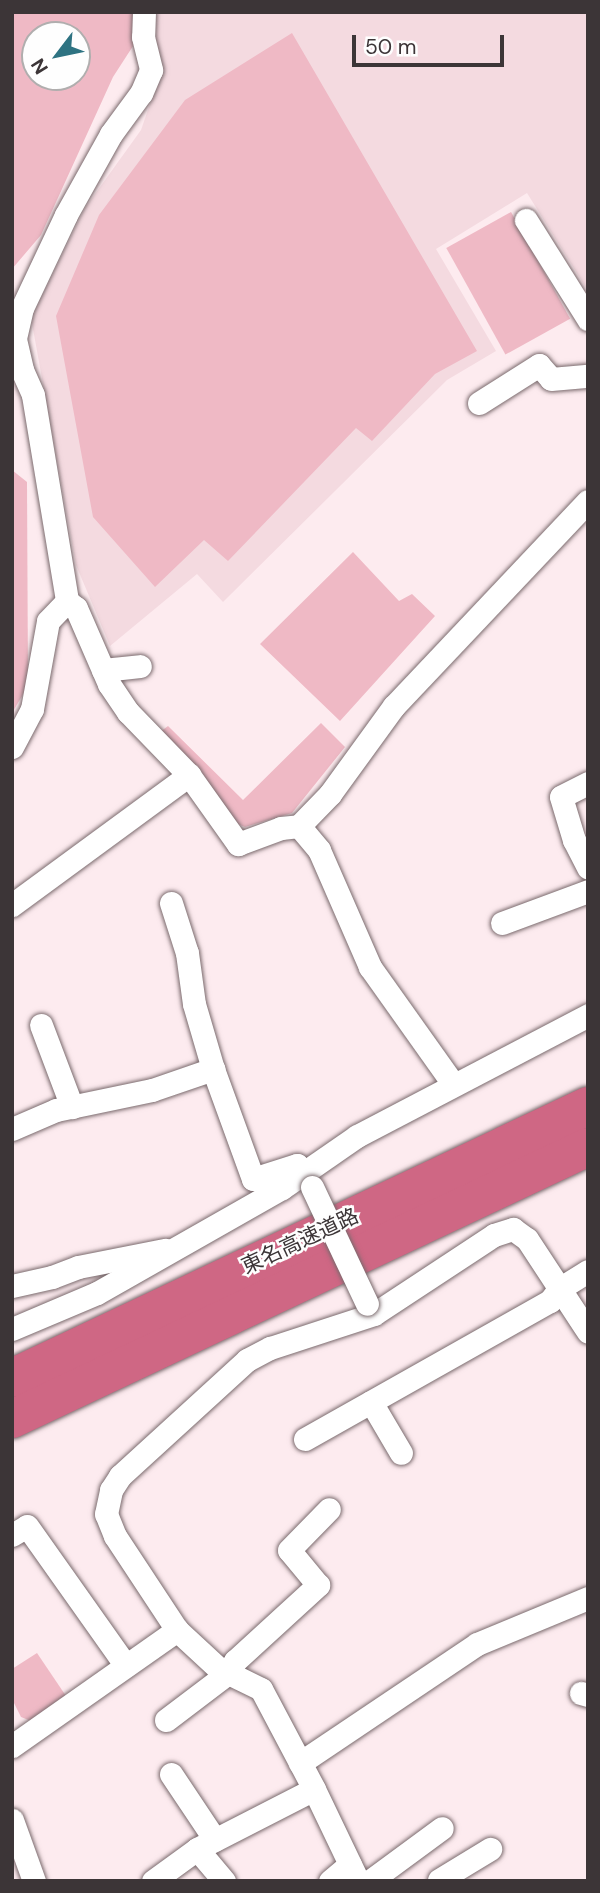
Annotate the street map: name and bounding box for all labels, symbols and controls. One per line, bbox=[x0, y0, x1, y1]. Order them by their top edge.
north arrow bbox=[21, 21, 91, 91]
scale bar bbox=[355, 21, 507, 65]
text: 50 m bbox=[365, 33, 416, 61]
text: N bbox=[25, 54, 54, 79]
street label: 東名高速道路 bbox=[238, 1203, 362, 1279]

